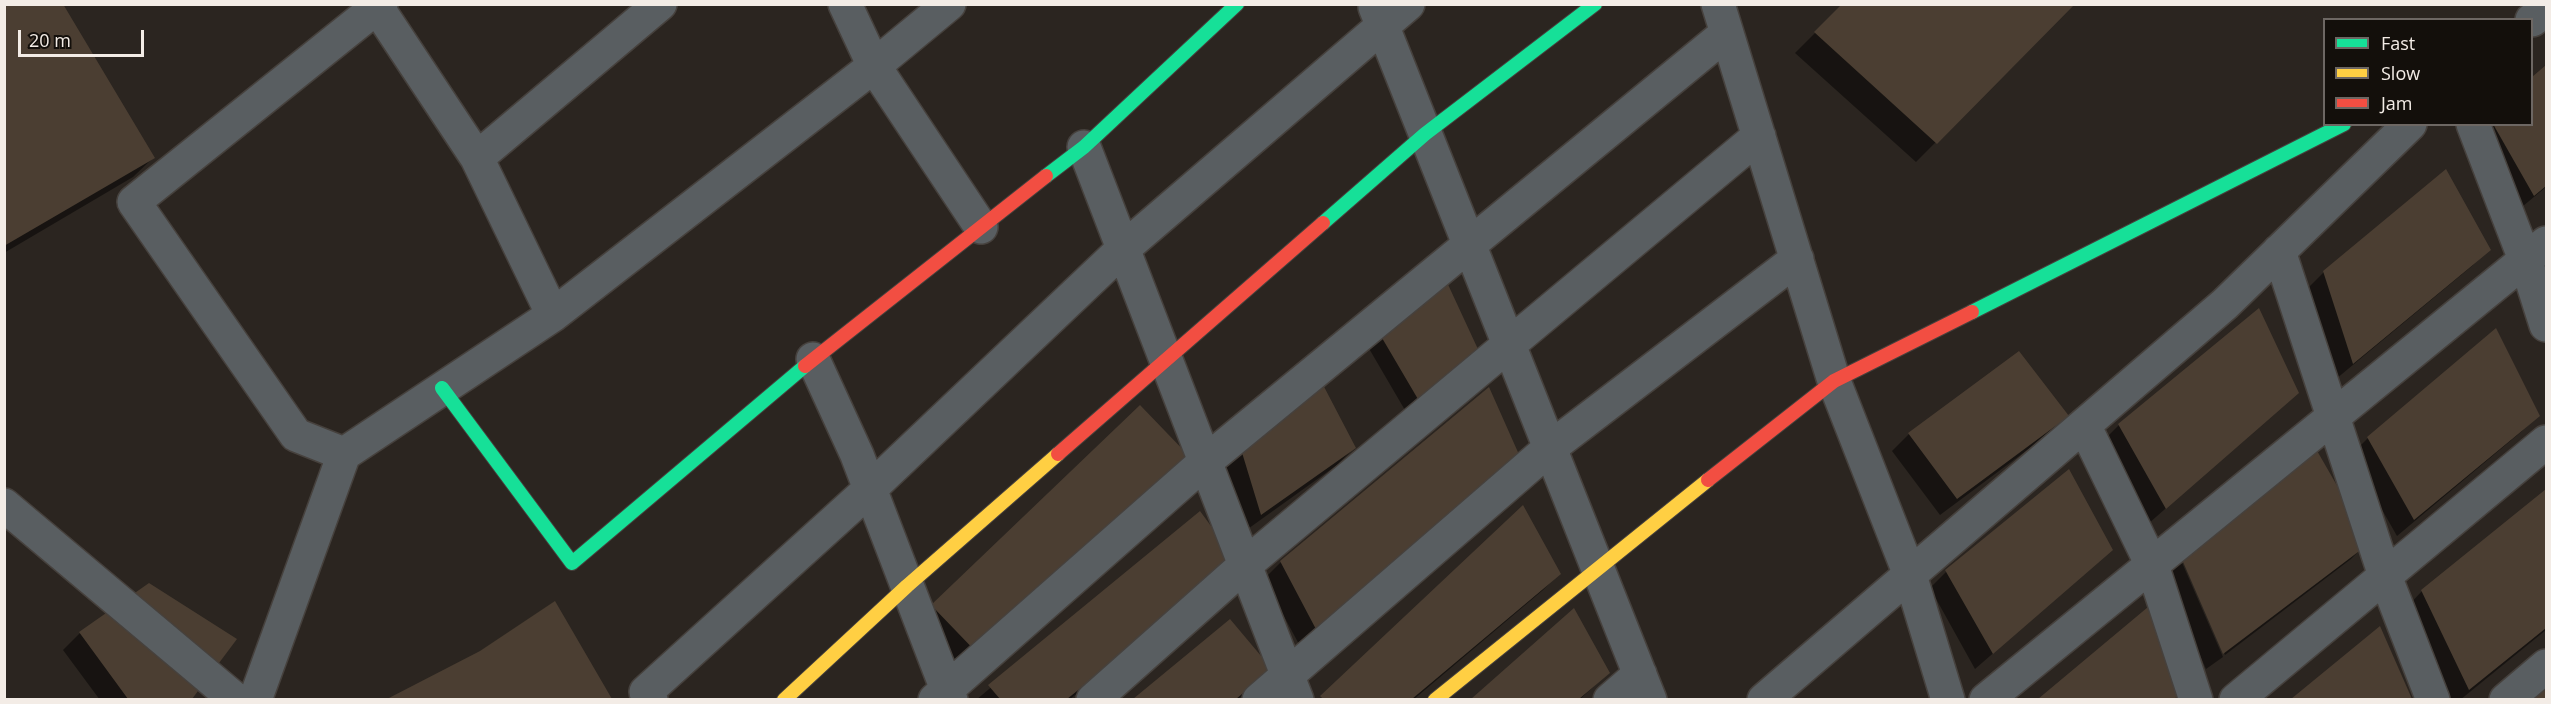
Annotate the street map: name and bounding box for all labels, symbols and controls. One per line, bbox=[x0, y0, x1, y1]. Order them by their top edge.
scale bar bbox=[21, 18, 147, 56]
legend bbox=[2323, 18, 2533, 126]
text: 20 m bbox=[29, 28, 71, 52]
text: Fast bbox=[2381, 31, 2415, 55]
text: Slow bbox=[2381, 61, 2420, 85]
text: Jam bbox=[2381, 91, 2413, 115]

